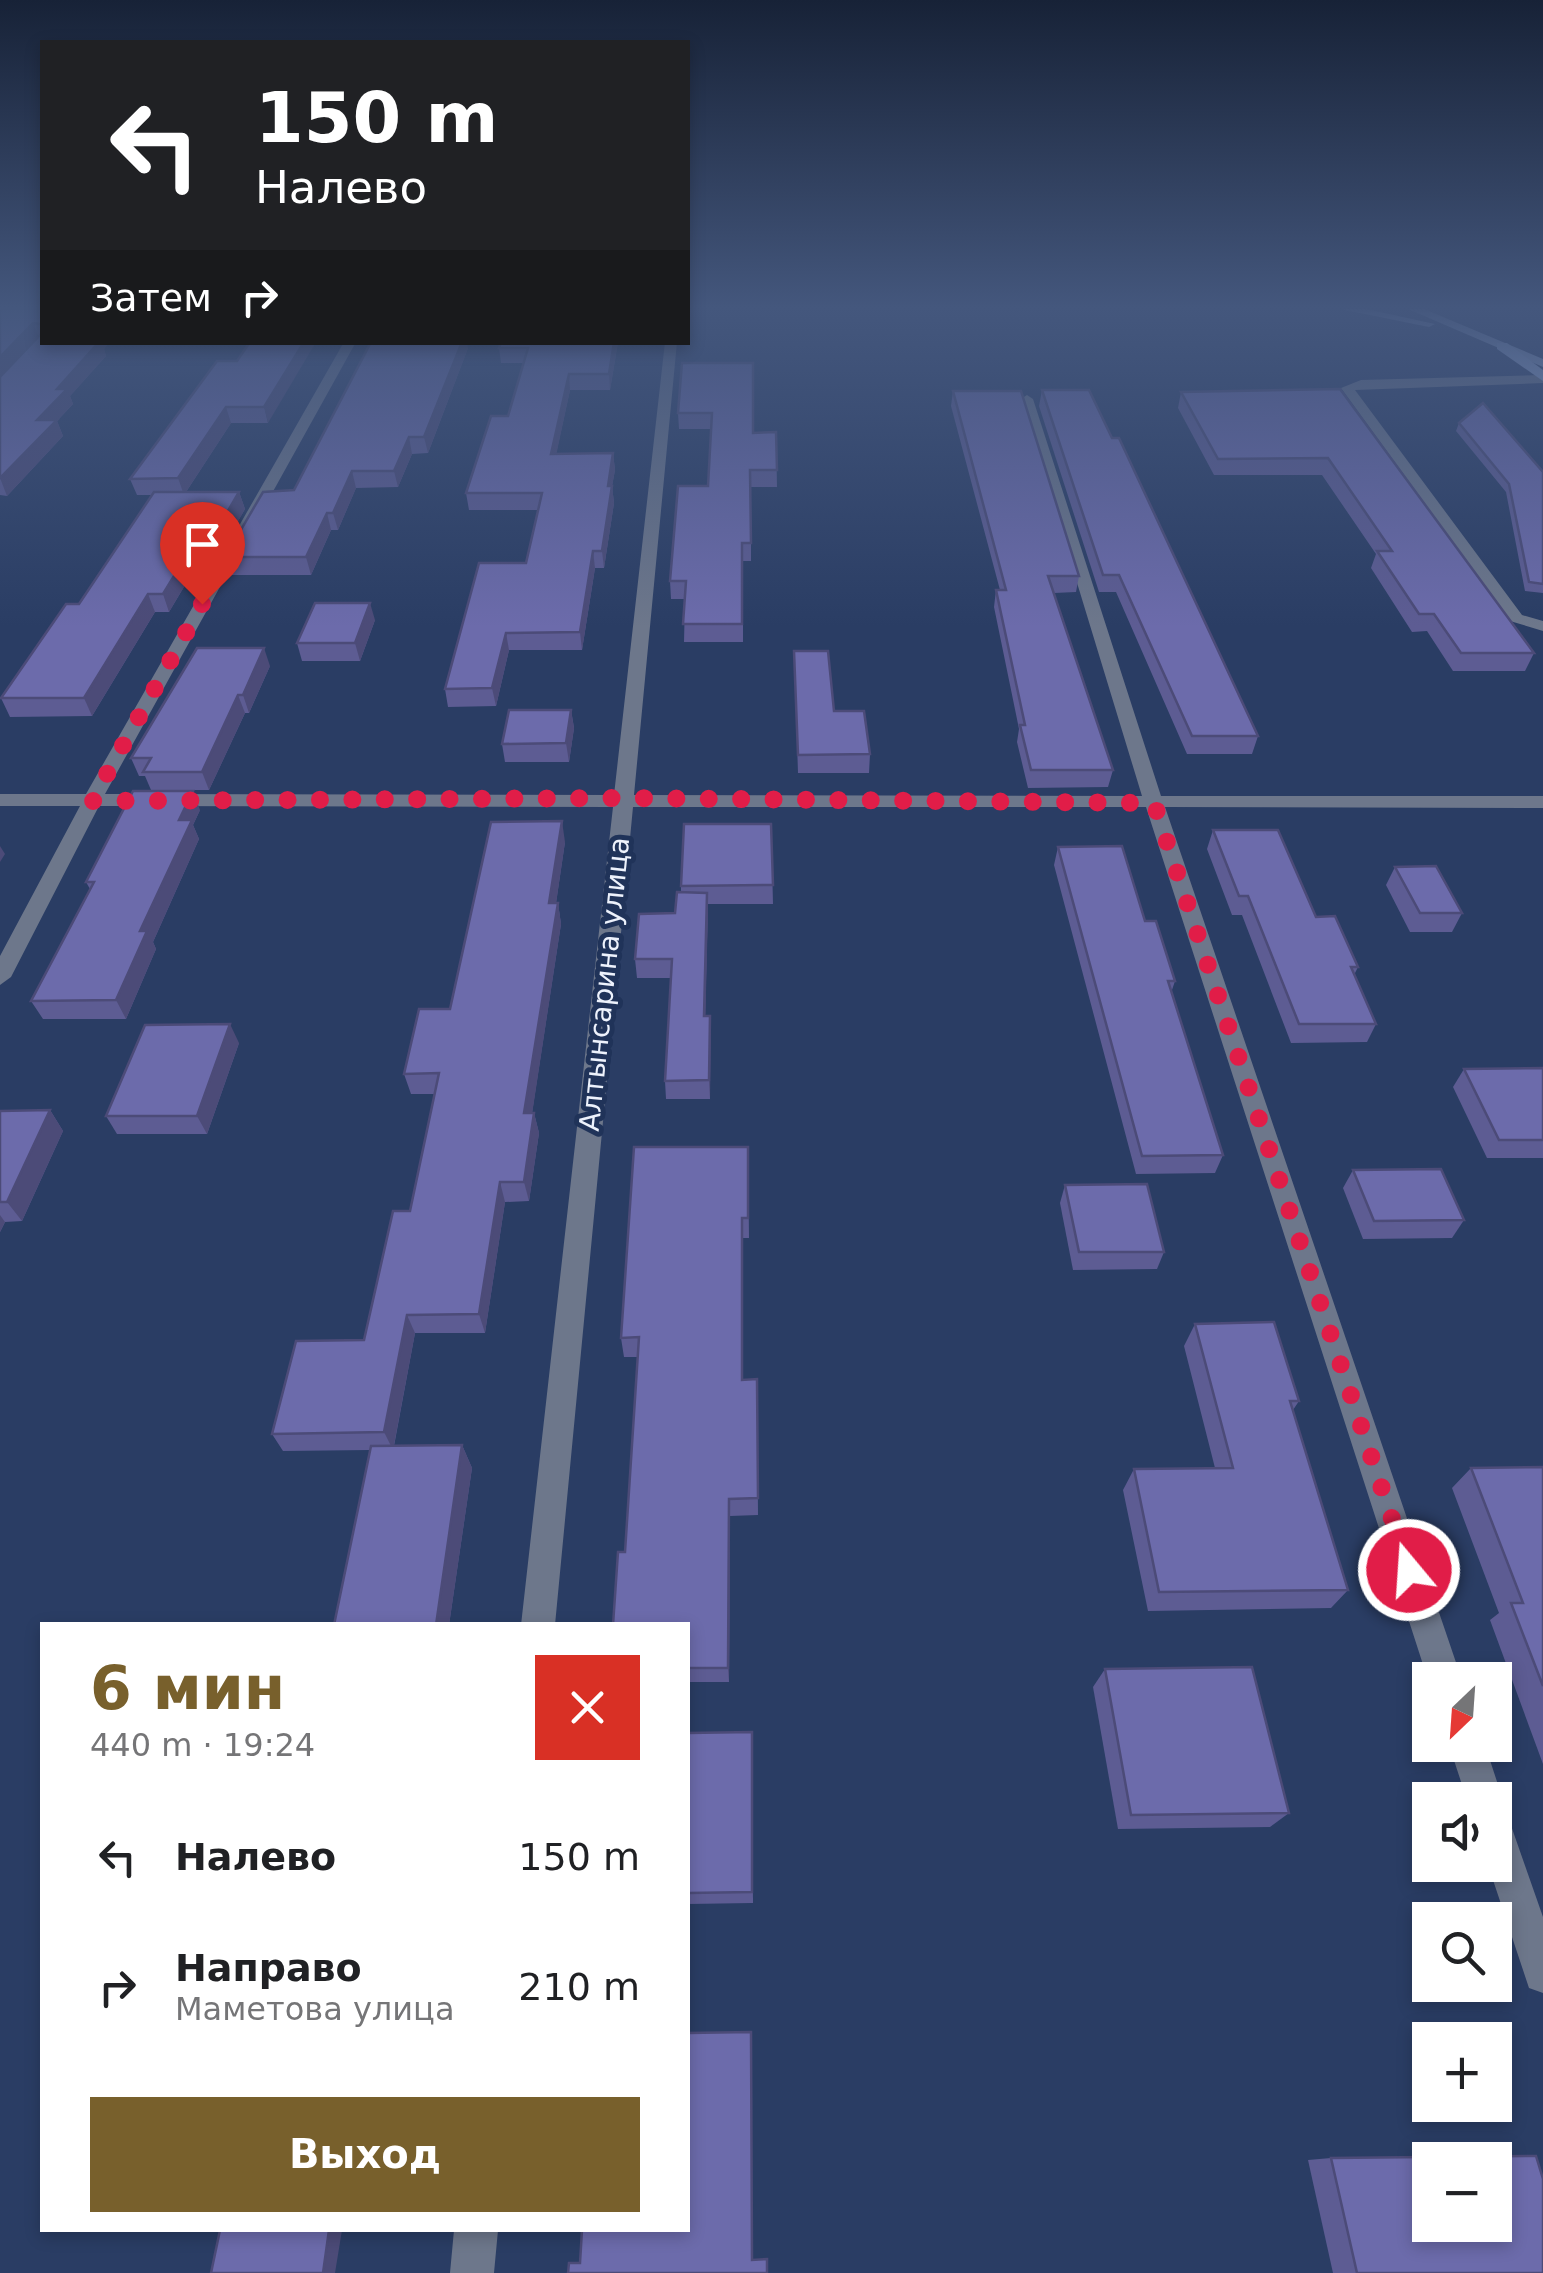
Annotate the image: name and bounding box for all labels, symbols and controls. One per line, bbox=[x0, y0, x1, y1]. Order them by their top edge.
text: 150 m bbox=[255, 77, 498, 159]
icon: left bbox=[90, 80, 220, 210]
text: Налево bbox=[255, 161, 427, 214]
icon: right bbox=[232, 270, 287, 325]
text: Затем bbox=[90, 276, 212, 320]
pin bbox=[160, 502, 245, 605]
icon: arrive bbox=[175, 517, 230, 572]
street label: Алтынсарина улица bbox=[573, 835, 636, 1133]
position arrow bbox=[1357, 1518, 1461, 1622]
text: 6 мин bbox=[90, 1653, 285, 1723]
button: close bbox=[535, 1655, 640, 1760]
north arrow bbox=[1412, 1662, 1512, 1762]
map controls bbox=[1412, 1662, 1512, 2242]
text: 440 m · 19:24 bbox=[90, 1726, 315, 1764]
button: sound bbox=[1412, 1782, 1512, 1882]
icon: left bbox=[90, 1830, 145, 1885]
text: Налево bbox=[175, 1835, 336, 1879]
text: 150 m bbox=[518, 1835, 640, 1879]
button: search bbox=[1412, 1902, 1512, 2002]
text: Направо bbox=[175, 1946, 362, 1990]
icon: right bbox=[90, 1960, 145, 2015]
text: 210 m bbox=[518, 1965, 640, 2009]
text: Маметова улица bbox=[175, 1990, 454, 2028]
button: + bbox=[1412, 2022, 1512, 2122]
button: Выход bbox=[90, 2097, 640, 2212]
button: − bbox=[1412, 2142, 1512, 2242]

